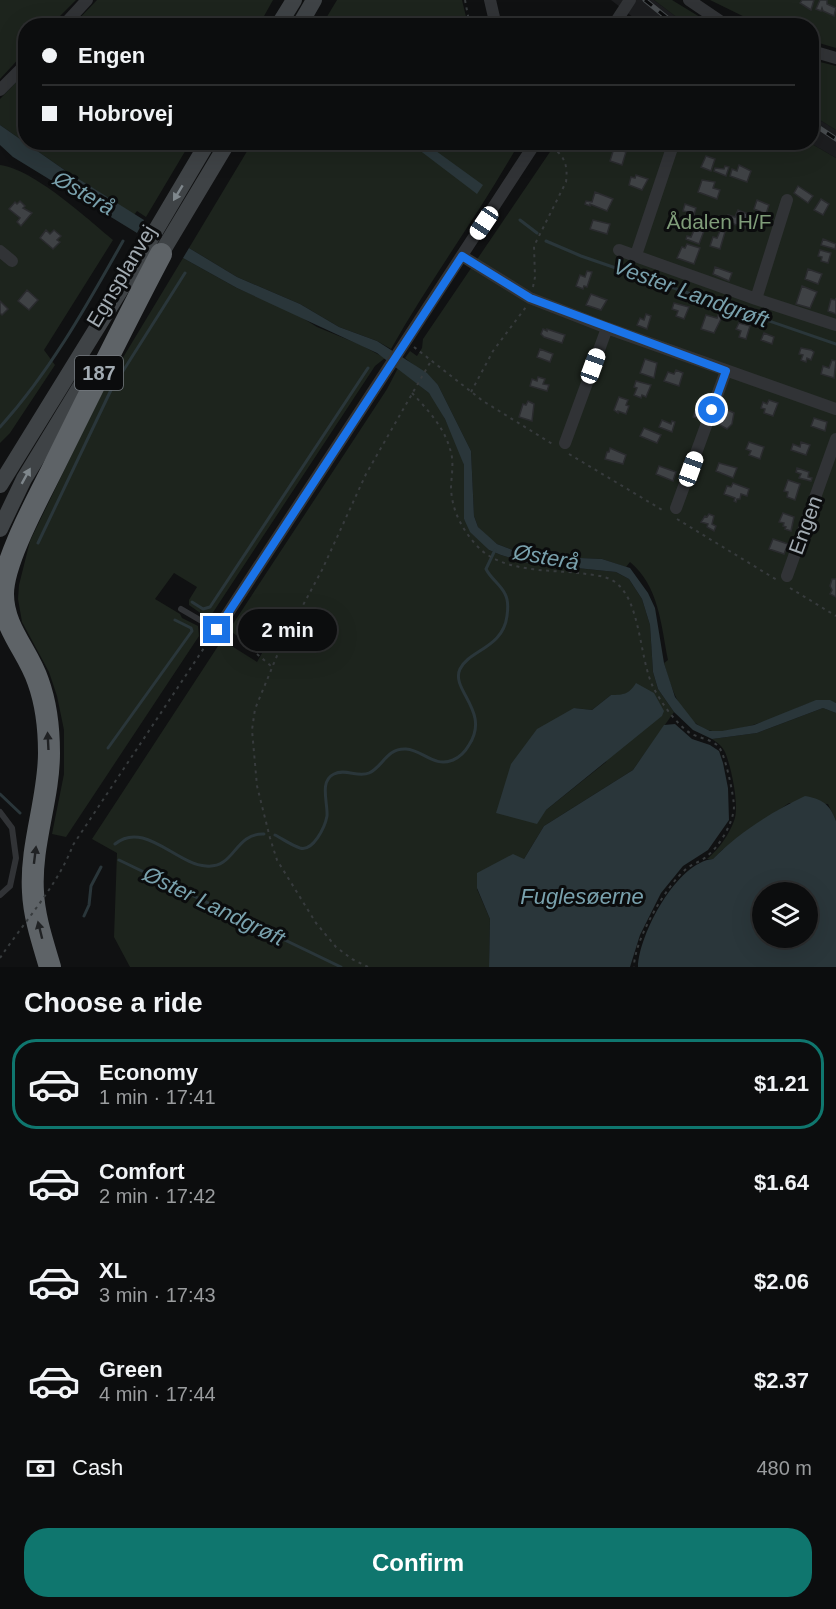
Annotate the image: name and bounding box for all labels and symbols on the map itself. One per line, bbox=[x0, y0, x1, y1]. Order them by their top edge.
water label: Østerå bbox=[48, 165, 119, 220]
one-way arrow bbox=[173, 185, 183, 202]
car bbox=[466, 203, 502, 243]
park label: Ådalen H/F bbox=[666, 210, 772, 233]
street label: Egnsplanvej bbox=[82, 221, 160, 331]
water label: Vester Landgrøft bbox=[610, 253, 773, 333]
car bbox=[578, 346, 608, 386]
road number: 187 bbox=[75, 356, 123, 390]
route start bbox=[698, 396, 725, 423]
car bbox=[676, 449, 706, 489]
one-way arrow bbox=[21, 467, 31, 484]
street label: Engen bbox=[784, 493, 826, 557]
water label: Østerå bbox=[510, 539, 581, 575]
callout: 2 min bbox=[238, 609, 337, 651]
route end bbox=[203, 616, 230, 643]
one-way arrow bbox=[44, 731, 53, 750]
one-way arrow bbox=[30, 846, 40, 865]
water label: Øster Landgrøft bbox=[138, 861, 290, 951]
water label: Fuglesøerne bbox=[520, 884, 644, 909]
one-way arrow bbox=[35, 921, 44, 939]

